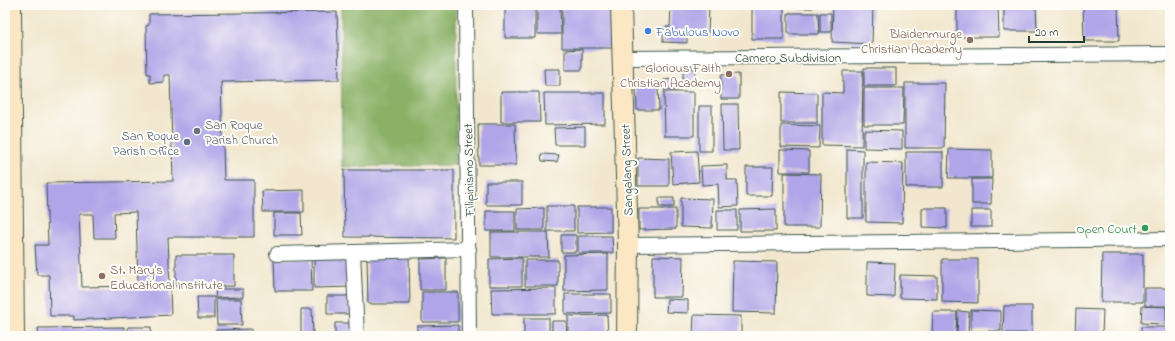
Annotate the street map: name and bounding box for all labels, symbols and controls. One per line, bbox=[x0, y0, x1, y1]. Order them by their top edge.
scale bar bbox=[1029, 18, 1084, 44]
place label: Fabulous Novo bbox=[655, 23, 739, 42]
text: 20 m bbox=[1035, 24, 1058, 42]
place label: Blaidenmurge Christian Academy bbox=[861, 25, 962, 60]
marker: Fabulous Novo bbox=[643, 26, 653, 36]
marker: Blaidenmurge Christian Academy bbox=[965, 35, 975, 45]
street label: Carnero Subdivision bbox=[735, 49, 841, 68]
place label: Glorious Faith Christian Academy bbox=[620, 59, 721, 94]
marker: Glorious Faith Christian Academy bbox=[724, 69, 734, 79]
place label: San Roque Parish Church bbox=[205, 116, 278, 150]
street label: Filipinismo Street bbox=[459, 123, 480, 218]
street label: Sangalang Street bbox=[616, 123, 640, 216]
marker: San Roque Parish Church bbox=[192, 126, 202, 136]
place label: San Roque Parish Office bbox=[113, 127, 179, 161]
marker: San Roque Parish Office bbox=[182, 137, 192, 147]
place label: Open Court bbox=[1076, 220, 1138, 239]
marker: Open Court bbox=[1140, 223, 1150, 233]
place label: St. Mary's Educational Institute bbox=[110, 261, 223, 295]
marker: St. Mary's Educational Institute bbox=[97, 271, 107, 281]

